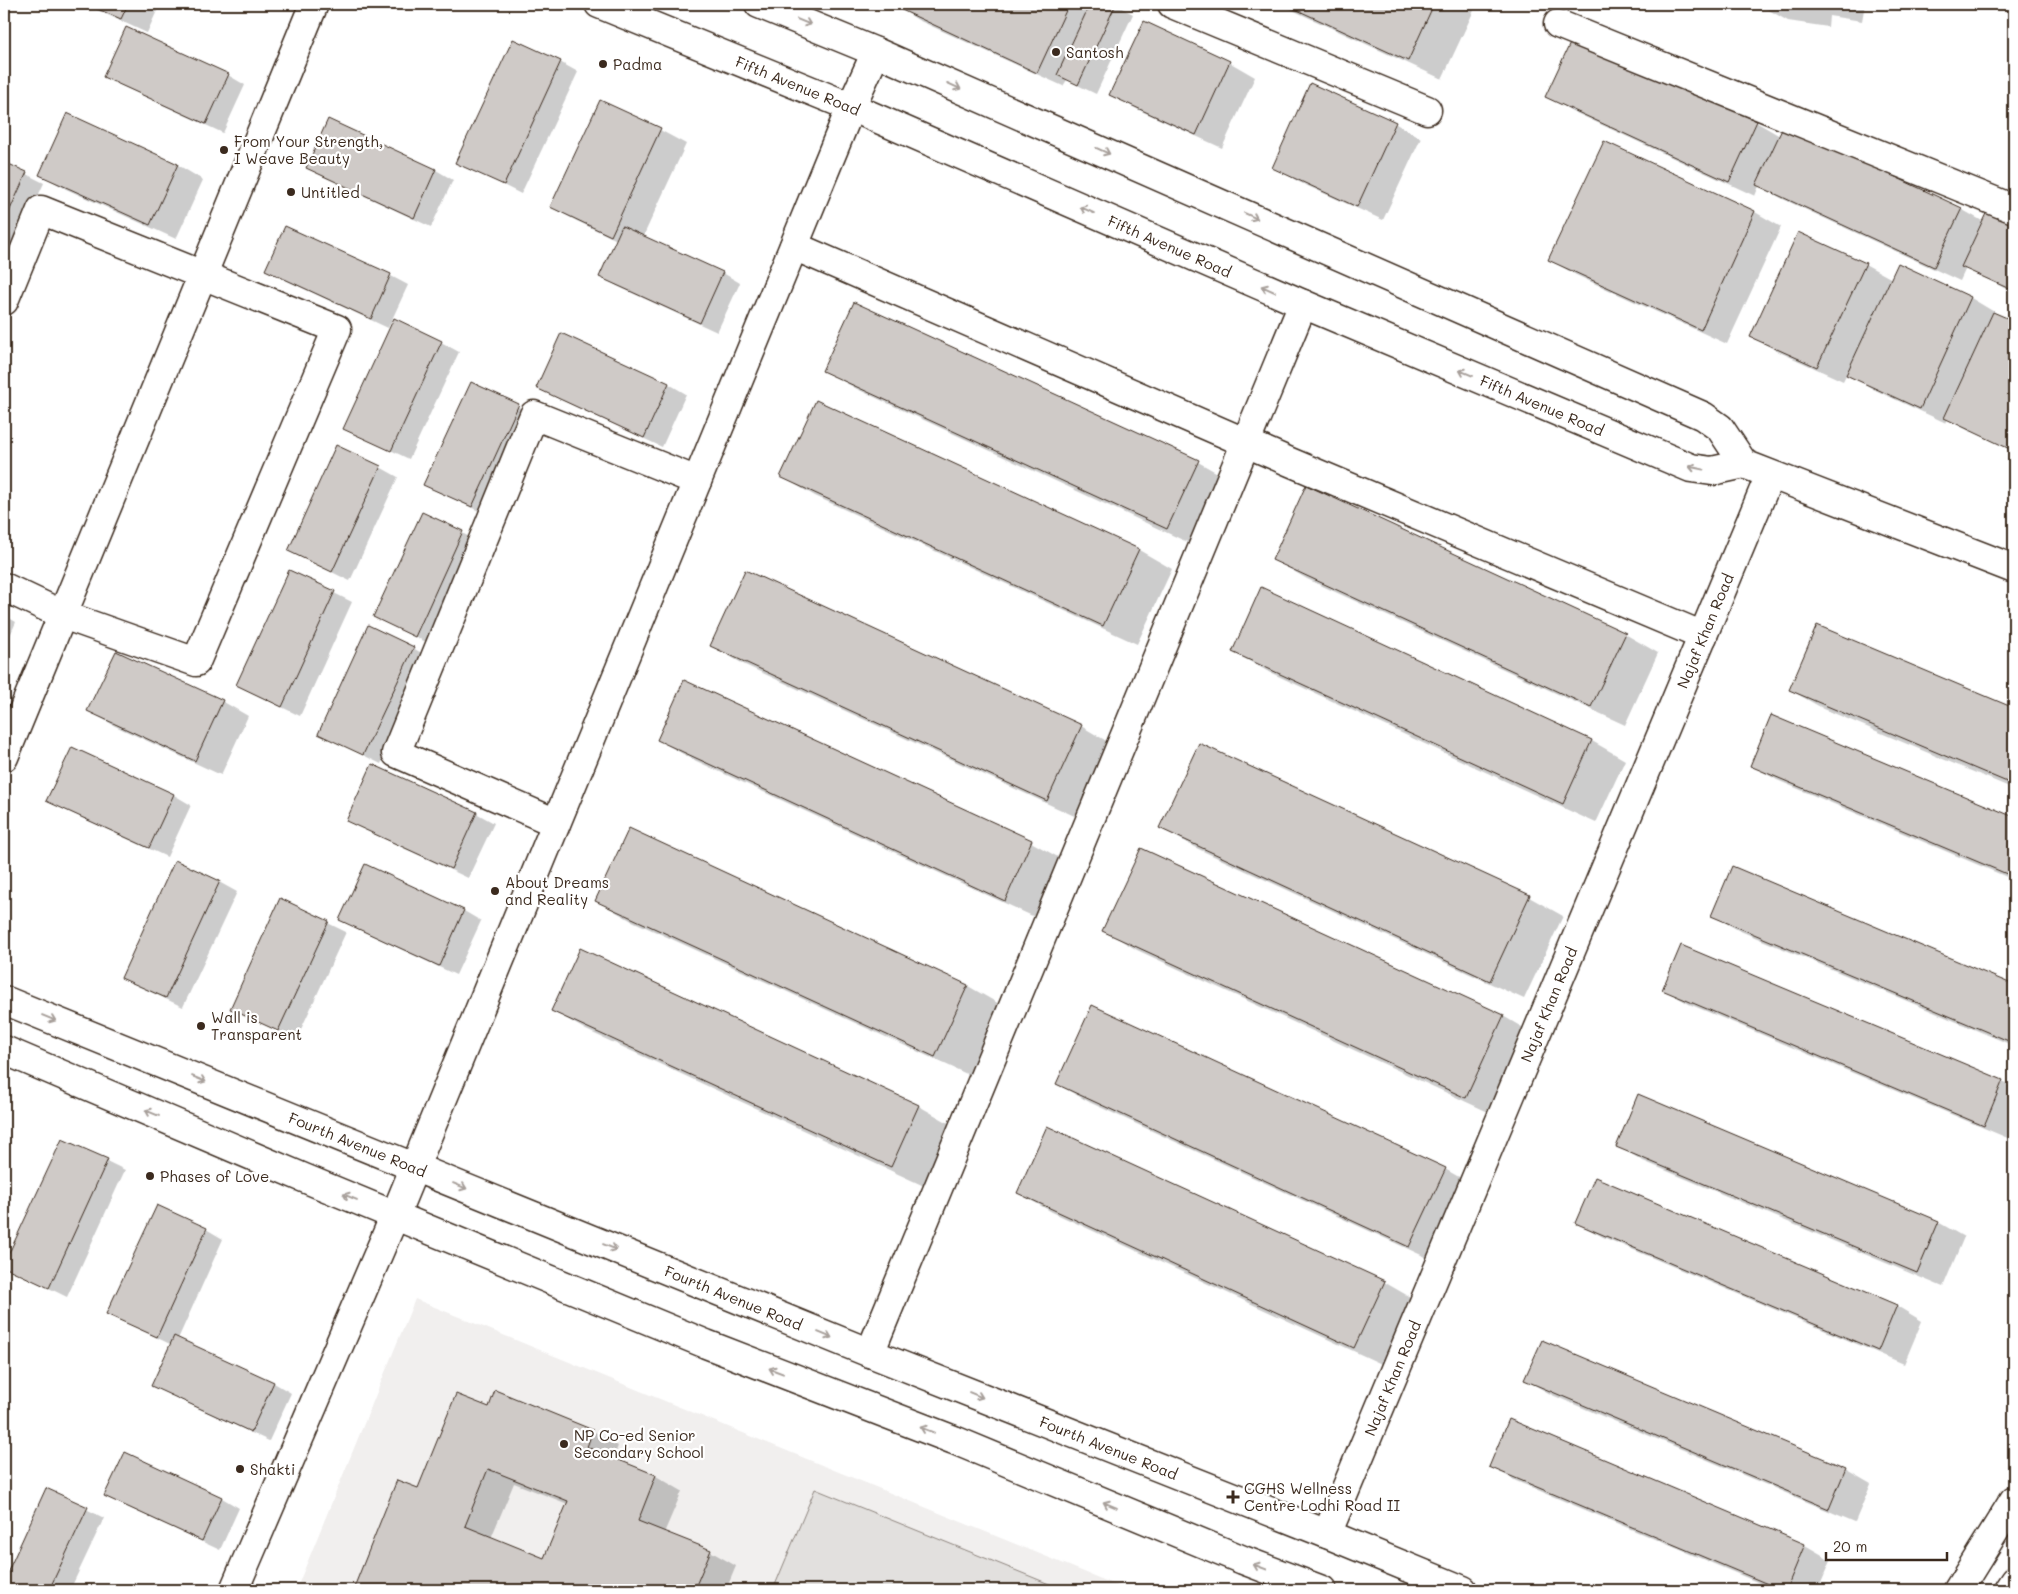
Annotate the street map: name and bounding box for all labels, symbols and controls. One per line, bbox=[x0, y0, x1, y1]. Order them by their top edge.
one-way arrow bbox=[796, 18, 811, 28]
place label: Santosh bbox=[1066, 42, 1123, 62]
marker: Santosh bbox=[1050, 46, 1062, 58]
street label: Fifth Avenue Road bbox=[733, 51, 863, 120]
place label: Padma bbox=[613, 54, 662, 74]
marker: Padma bbox=[597, 58, 609, 70]
one-way arrow bbox=[946, 81, 961, 91]
place label: From Your Strength, I Weave Beauty bbox=[234, 131, 383, 168]
marker: From Your Strength, I Weave Beauty bbox=[218, 144, 230, 156]
one-way arrow bbox=[1095, 146, 1110, 156]
place label: Untitled bbox=[301, 182, 360, 202]
marker: Untitled bbox=[285, 186, 297, 198]
one-way arrow bbox=[1080, 204, 1095, 214]
street label: Fifth Avenue Road bbox=[1105, 210, 1235, 282]
one-way arrow bbox=[1243, 212, 1258, 222]
one-way arrow bbox=[1261, 283, 1276, 293]
one-way arrow bbox=[1458, 367, 1473, 376]
street label: Fifth Avenue Road bbox=[1477, 370, 1607, 440]
one-way arrow bbox=[1689, 463, 1705, 472]
street label: Najaf Khan Road bbox=[1672, 570, 1738, 691]
place label: About Dreams and Reality bbox=[505, 872, 609, 909]
marker: About Dreams and Reality bbox=[489, 885, 501, 897]
street label: Najaf Khan Road bbox=[1516, 944, 1581, 1065]
place label: Wall is Transparent bbox=[211, 1007, 302, 1044]
one-way arrow bbox=[41, 1014, 56, 1023]
marker: Wall is Transparent bbox=[195, 1020, 207, 1032]
one-way arrow bbox=[191, 1075, 206, 1085]
street label: Fourth Avenue Road bbox=[286, 1107, 430, 1181]
one-way arrow bbox=[145, 1108, 160, 1118]
place label: Phases of Love bbox=[160, 1166, 269, 1186]
marker: Phases of Love bbox=[144, 1170, 156, 1182]
one-way arrow bbox=[452, 1181, 467, 1191]
one-way arrow bbox=[343, 1191, 358, 1201]
one-way arrow bbox=[602, 1243, 617, 1252]
street label: Fourth Avenue Road bbox=[662, 1260, 806, 1334]
street label: Najaf Khan Road bbox=[1359, 1318, 1425, 1439]
one-way arrow bbox=[817, 1331, 832, 1340]
one-way arrow bbox=[768, 1366, 784, 1375]
one-way arrow bbox=[968, 1391, 983, 1400]
street label: Fourth Avenue Road bbox=[1037, 1411, 1181, 1484]
one-way arrow bbox=[920, 1424, 935, 1434]
place label: NP Co-ed Senior Secondary School bbox=[574, 1425, 704, 1462]
marker: NP Co-ed Senior Secondary School bbox=[558, 1438, 570, 1450]
place label: Shakti bbox=[250, 1459, 295, 1479]
marker: Shakti bbox=[234, 1463, 246, 1475]
place label: CGHS Wellness Centre Lodhi Road II bbox=[1244, 1478, 1400, 1515]
marker: CGHS Wellness Centre Lodhi Road II bbox=[1226, 1490, 1240, 1504]
one-way arrow bbox=[1103, 1499, 1118, 1509]
scale bar bbox=[1826, 1529, 1947, 1561]
text: 20 m bbox=[1833, 1536, 1867, 1556]
one-way arrow bbox=[1253, 1561, 1268, 1571]

